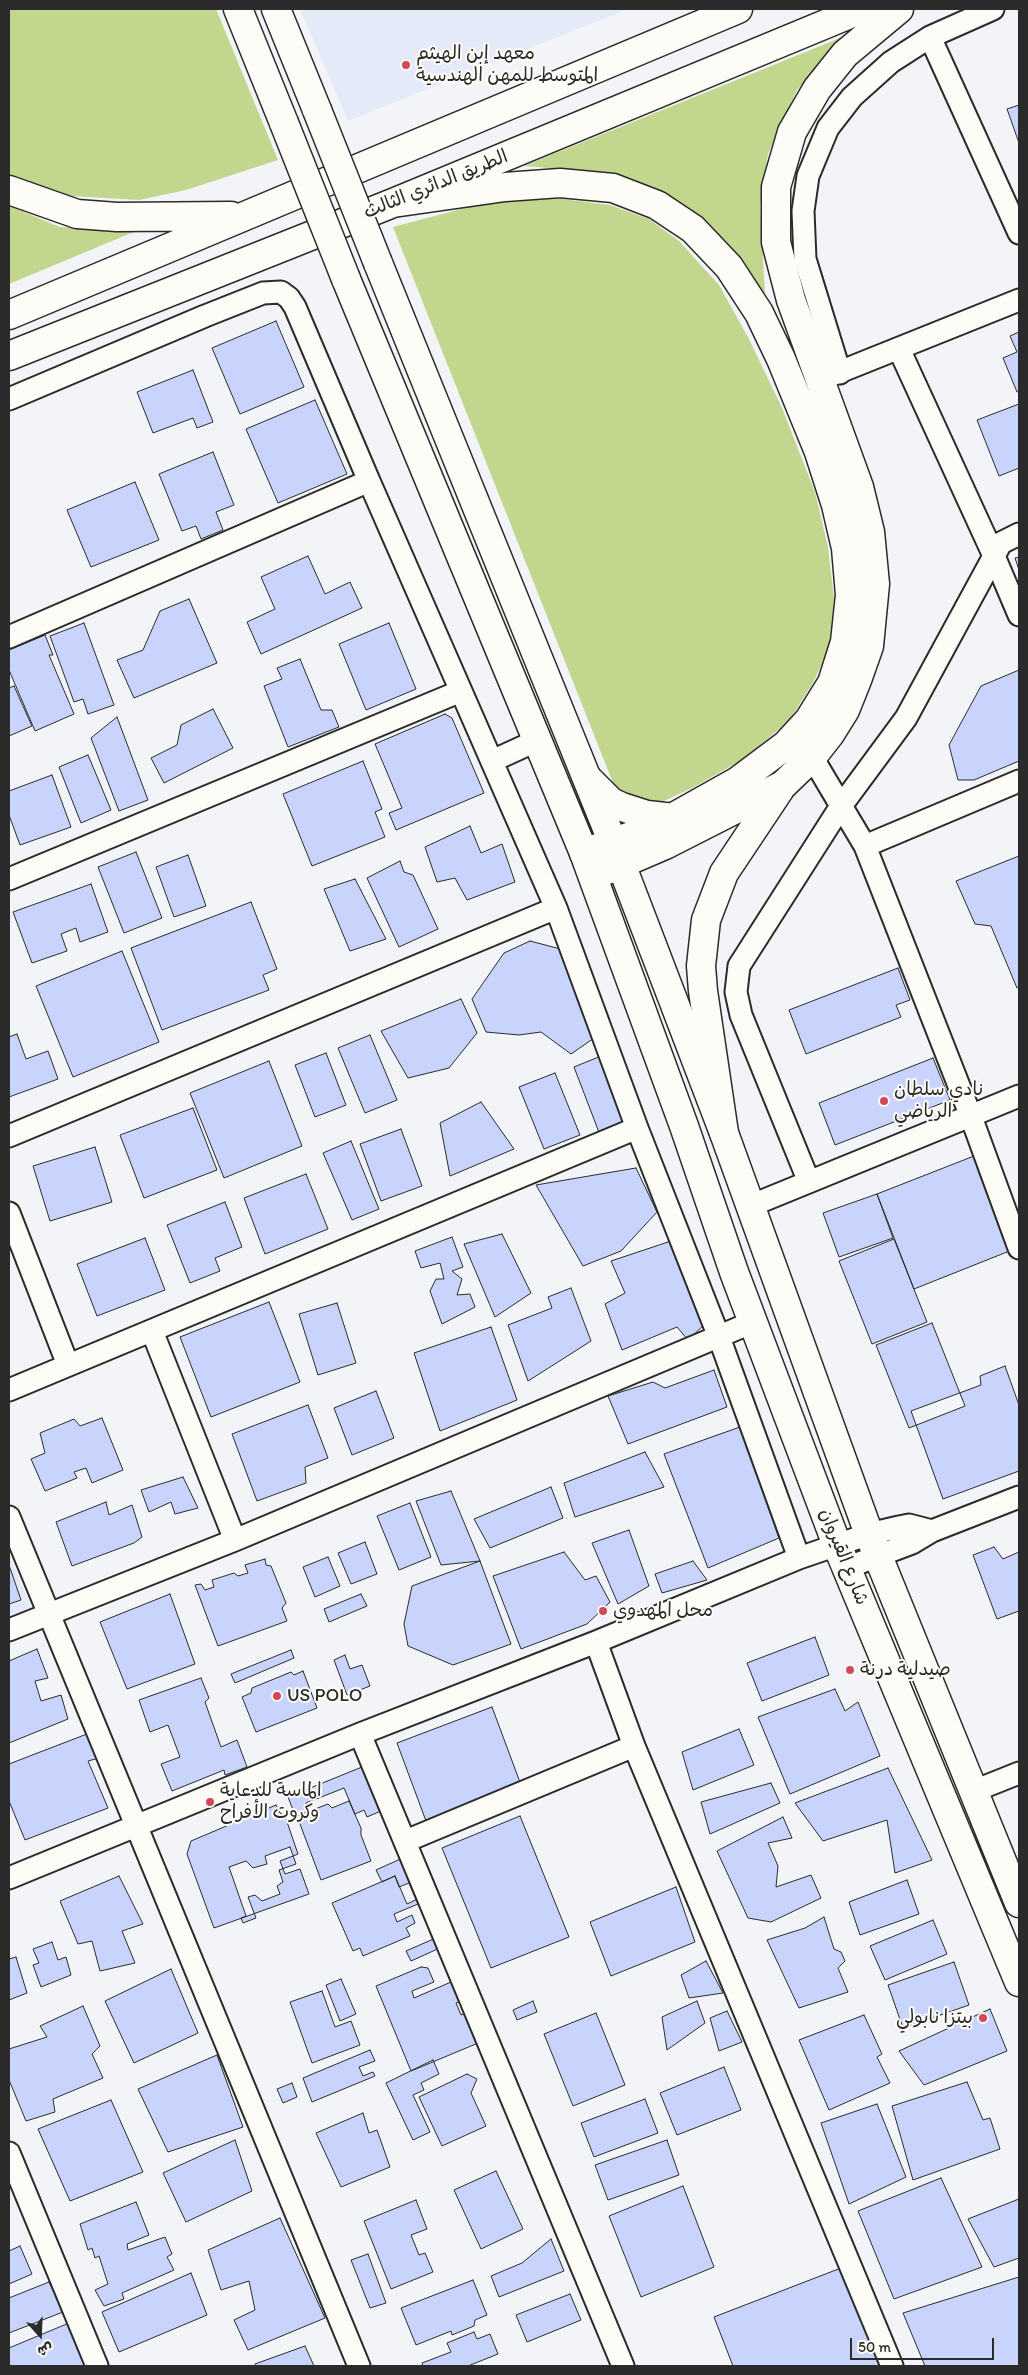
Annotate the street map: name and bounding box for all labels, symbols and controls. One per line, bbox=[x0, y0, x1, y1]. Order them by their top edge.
place label: معهد إبن الهيثم المتوسط للمهن الهندسية bbox=[416, 43, 598, 87]
marker: معهد إبن الهيثم المتوسط للمهن الهندسية bbox=[400, 59, 412, 71]
street label: الطريق الدائري الثالث bbox=[361, 146, 511, 224]
place label: نادي سلطان الرياضي bbox=[894, 1079, 983, 1123]
marker: نادي سلطان الرياضي bbox=[878, 1095, 890, 1107]
street label: شارع القيروان bbox=[813, 1505, 873, 1609]
place label: محل المهدوي bbox=[613, 1600, 713, 1622]
marker: محل المهدوي bbox=[597, 1605, 609, 1617]
place label: صيدلية درنة bbox=[860, 1659, 951, 1681]
marker: صيدلية درنة bbox=[844, 1664, 856, 1676]
place label: US POLO bbox=[287, 1685, 362, 1707]
marker: US POLO bbox=[271, 1690, 283, 1702]
place label: الماسة للدعاية وكروت الأفراح bbox=[220, 1780, 322, 1824]
marker: الماسة للدعاية وكروت الأفراح bbox=[204, 1796, 216, 1808]
place label: بيتزا نابولي bbox=[896, 2007, 973, 2029]
marker: بيتزا نابولي bbox=[977, 2012, 989, 2024]
north arrow bbox=[15, 2310, 65, 2360]
scale bar bbox=[853, 2328, 997, 2360]
text: 50 m bbox=[858, 2338, 891, 2356]
text: ش bbox=[35, 2339, 55, 2360]

